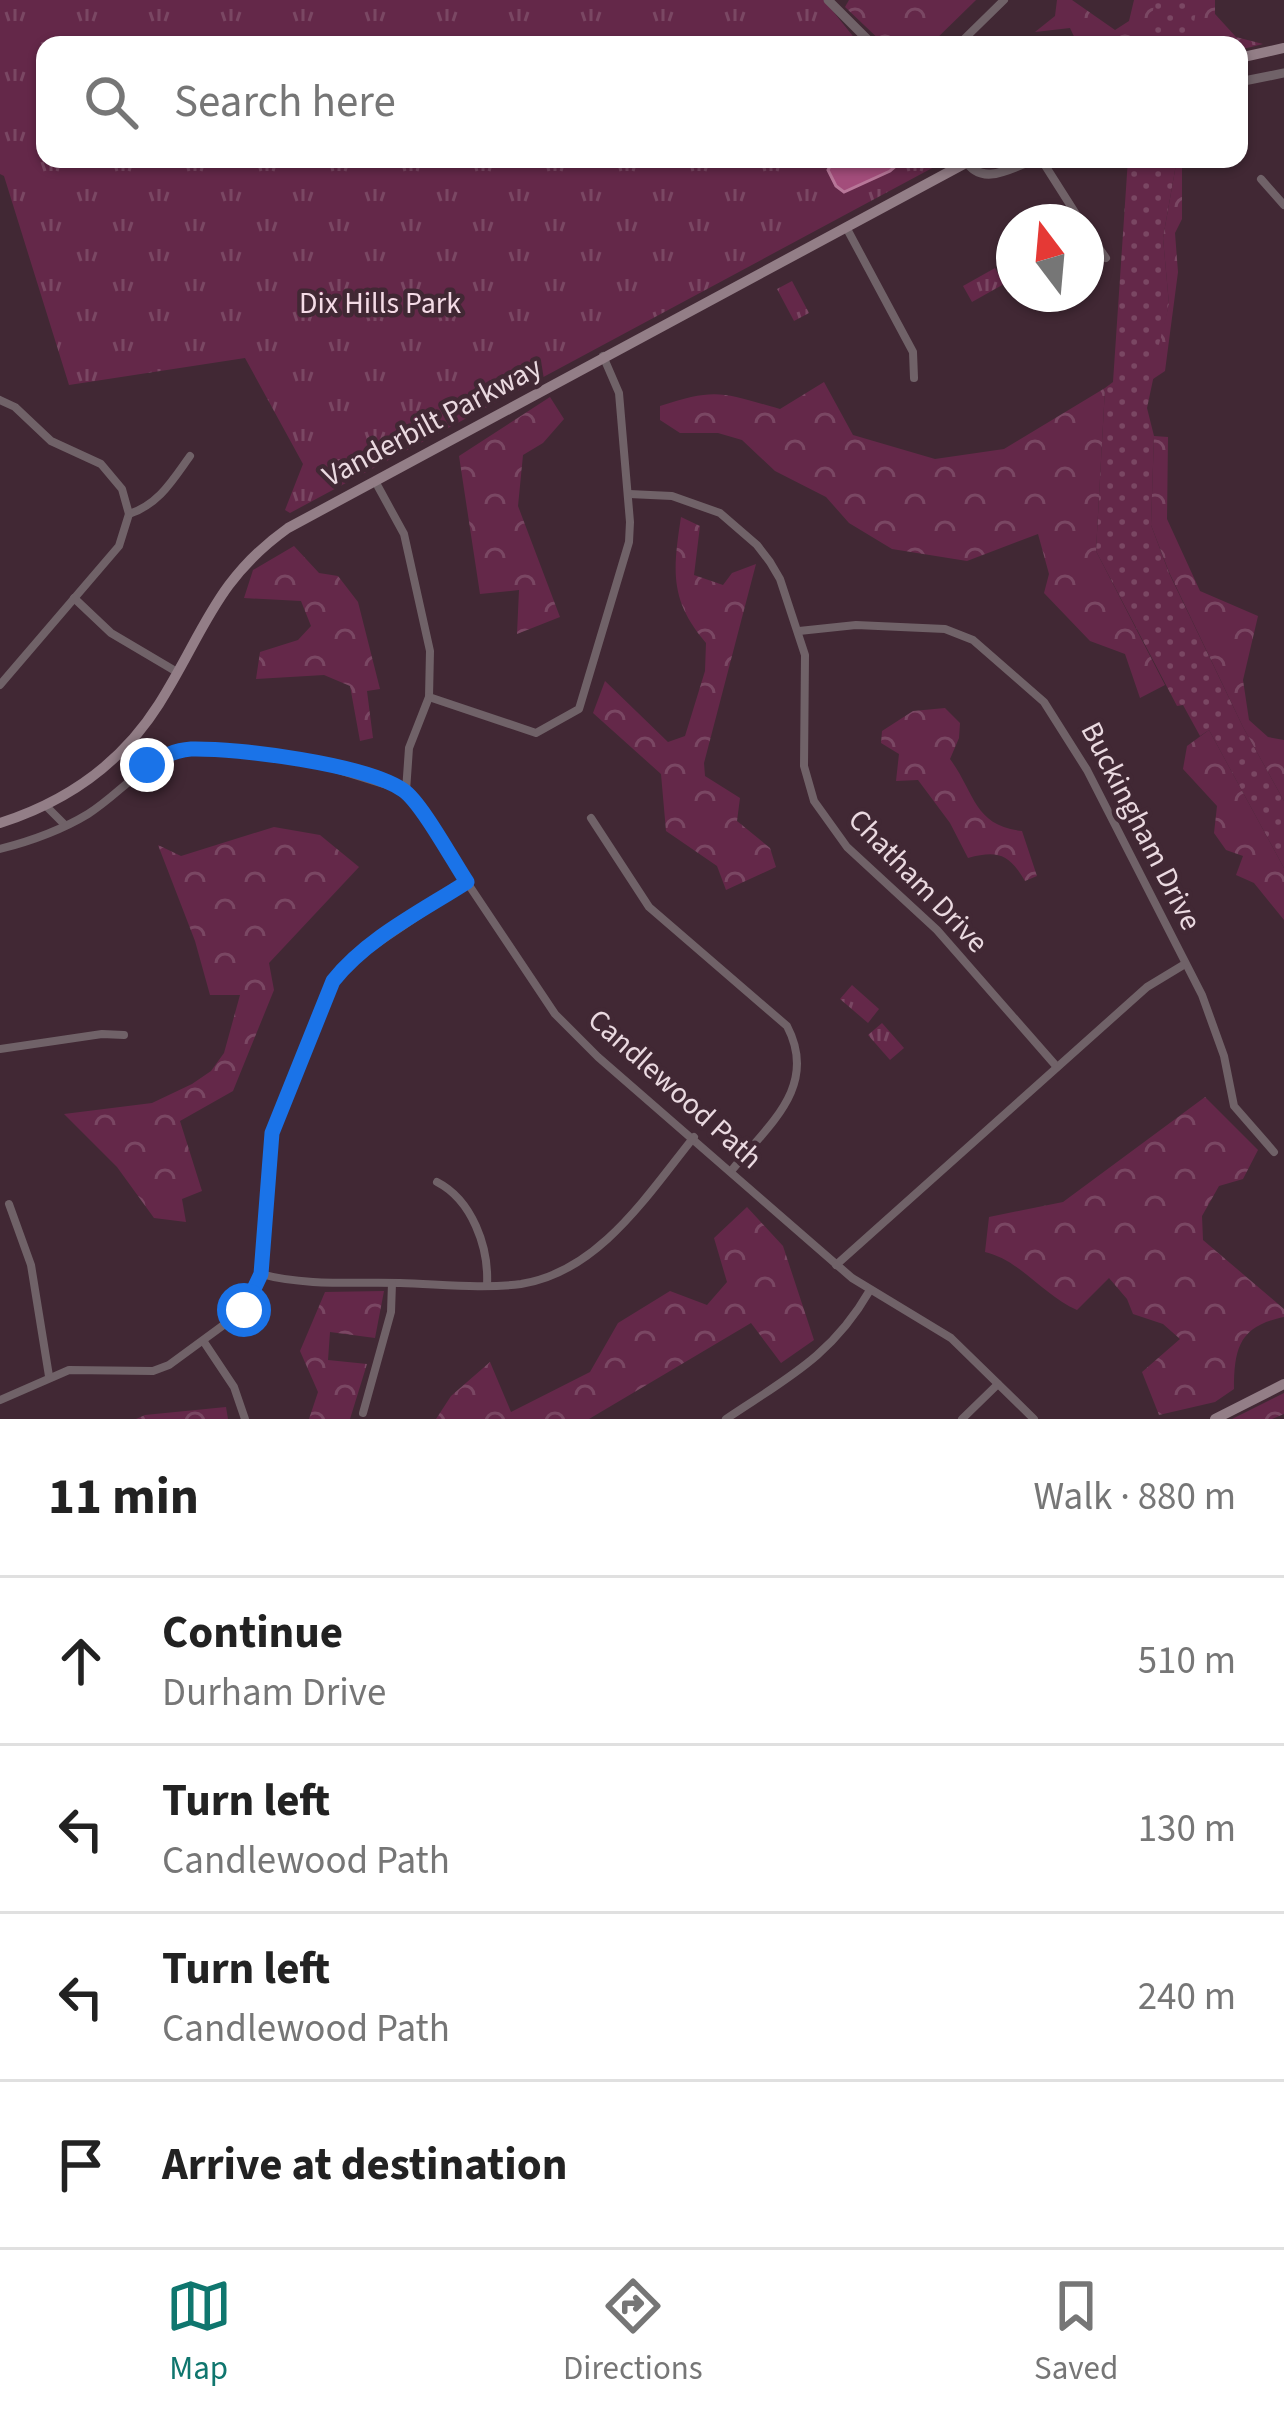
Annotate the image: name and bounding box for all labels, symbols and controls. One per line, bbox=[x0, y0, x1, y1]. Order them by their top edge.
search box bbox=[36, 36, 1248, 168]
icon: search bbox=[78, 69, 144, 135]
text: Search here bbox=[174, 70, 396, 134]
north arrow bbox=[996, 204, 1104, 312]
park label: Dix Hills Park bbox=[299, 282, 461, 325]
street label: Vanderbilt Parkway bbox=[315, 346, 549, 498]
street label: Buckingham Drive bbox=[1070, 714, 1212, 938]
route end bbox=[120, 738, 174, 792]
street label: Chatham Drive bbox=[838, 799, 998, 963]
street label: Candlewood Path bbox=[578, 999, 772, 1179]
route start bbox=[217, 1283, 271, 1337]
text: 11 min bbox=[48, 1461, 199, 1533]
text: Walk · 880 m bbox=[1033, 1469, 1236, 1525]
text: Continue bbox=[162, 1601, 343, 1665]
icon: ahead bbox=[48, 1628, 114, 1694]
text: 510 m bbox=[1138, 1633, 1236, 1689]
text: Durham Drive bbox=[162, 1665, 386, 1721]
text: Turn left bbox=[162, 1769, 330, 1833]
icon: left bbox=[48, 1796, 114, 1862]
text: 130 m bbox=[1138, 1801, 1236, 1857]
text: Candlewood Path bbox=[162, 1833, 450, 1889]
text: Turn left bbox=[162, 1937, 330, 2001]
icon: left bbox=[48, 1964, 114, 2030]
text: 240 m bbox=[1138, 1969, 1236, 2025]
text: Candlewood Path bbox=[162, 2001, 450, 2057]
icon: arrive bbox=[48, 2132, 114, 2198]
text: Arrive at destination bbox=[162, 2133, 567, 2197]
tab: Map bbox=[166, 2273, 232, 2392]
tab: Directions bbox=[563, 2273, 703, 2392]
tab: Saved bbox=[1034, 2273, 1118, 2392]

